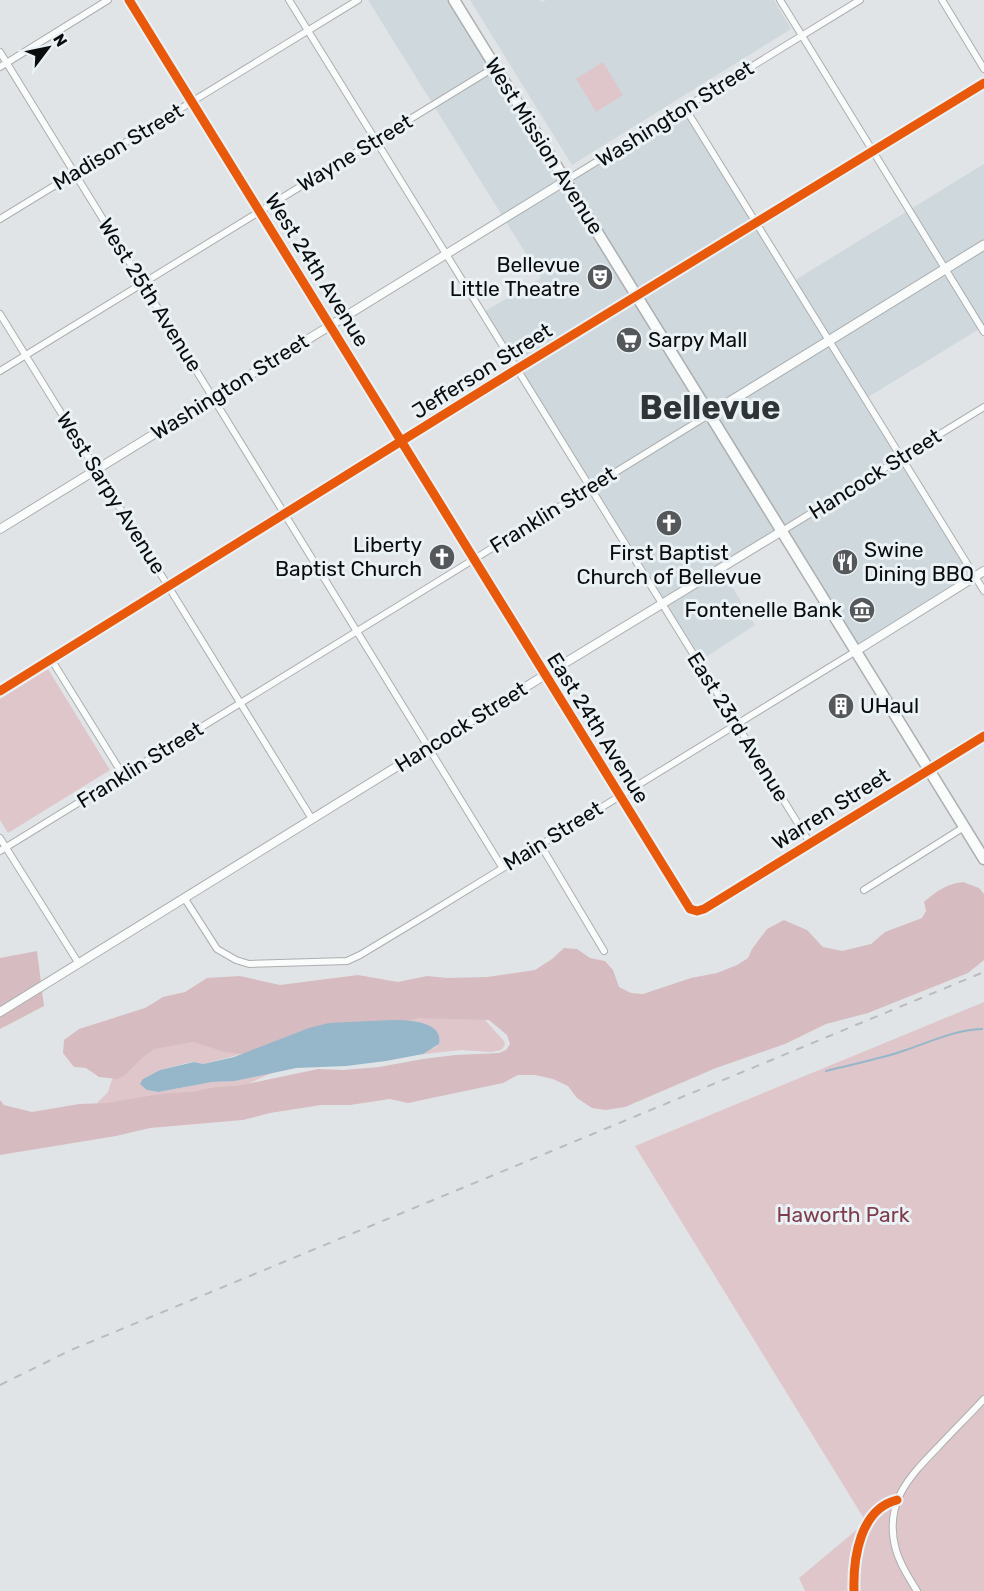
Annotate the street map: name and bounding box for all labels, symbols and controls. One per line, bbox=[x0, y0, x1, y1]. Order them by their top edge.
north arrow bbox=[18, 18, 78, 78]
text: N bbox=[49, 30, 71, 50]
street label: West Mission Avenue bbox=[480, 53, 609, 239]
street label: Washington Street bbox=[592, 55, 758, 172]
street label: Madison Street bbox=[48, 98, 187, 195]
street label: Wayne Street bbox=[293, 108, 417, 197]
street label: West 24th Avenue bbox=[260, 188, 375, 351]
street label: West 25th Avenue bbox=[93, 213, 208, 376]
place label: Bellevue Little Theatre bbox=[450, 252, 580, 301]
theatre icon: Bellevue Little Theatre bbox=[585, 262, 615, 292]
street label: Jefferson Street bbox=[407, 317, 556, 424]
supermarket icon: Sarpy Mall bbox=[614, 325, 644, 355]
place label: Sarpy Mall bbox=[648, 327, 747, 352]
street label: Washington Street bbox=[147, 328, 313, 445]
district label: Bellevue bbox=[639, 388, 781, 427]
street label: West Sarpy Avenue bbox=[52, 407, 171, 578]
street label: Hancock Street bbox=[804, 423, 945, 524]
street label: Franklin Street bbox=[485, 461, 620, 558]
church icon: First Baptist Church of Bellevue bbox=[654, 508, 684, 538]
place label: Liberty Baptist Church bbox=[275, 532, 422, 581]
place label: Swine Dining BBQ bbox=[864, 537, 974, 586]
place label: First Baptist Church of Bellevue bbox=[577, 540, 761, 589]
church icon: Liberty Baptist Church bbox=[427, 542, 457, 572]
restaurant icon: Swine Dining BBQ bbox=[830, 547, 860, 577]
museum icon: Fontenelle Bank bbox=[847, 595, 877, 625]
place label: Fontenelle Bank bbox=[685, 597, 842, 622]
street label: East 23rd Avenue bbox=[682, 647, 795, 806]
street label: East 24th Avenue bbox=[542, 648, 655, 808]
street label: Hancock Street bbox=[390, 676, 531, 777]
building icon: UHaul bbox=[826, 691, 856, 721]
place label: UHaul bbox=[860, 693, 919, 718]
street label: Franklin Street bbox=[72, 716, 207, 813]
street label: Warren Street bbox=[767, 762, 894, 855]
street label: Main Street bbox=[499, 795, 607, 876]
park label: Haworth Park bbox=[777, 1202, 910, 1227]

